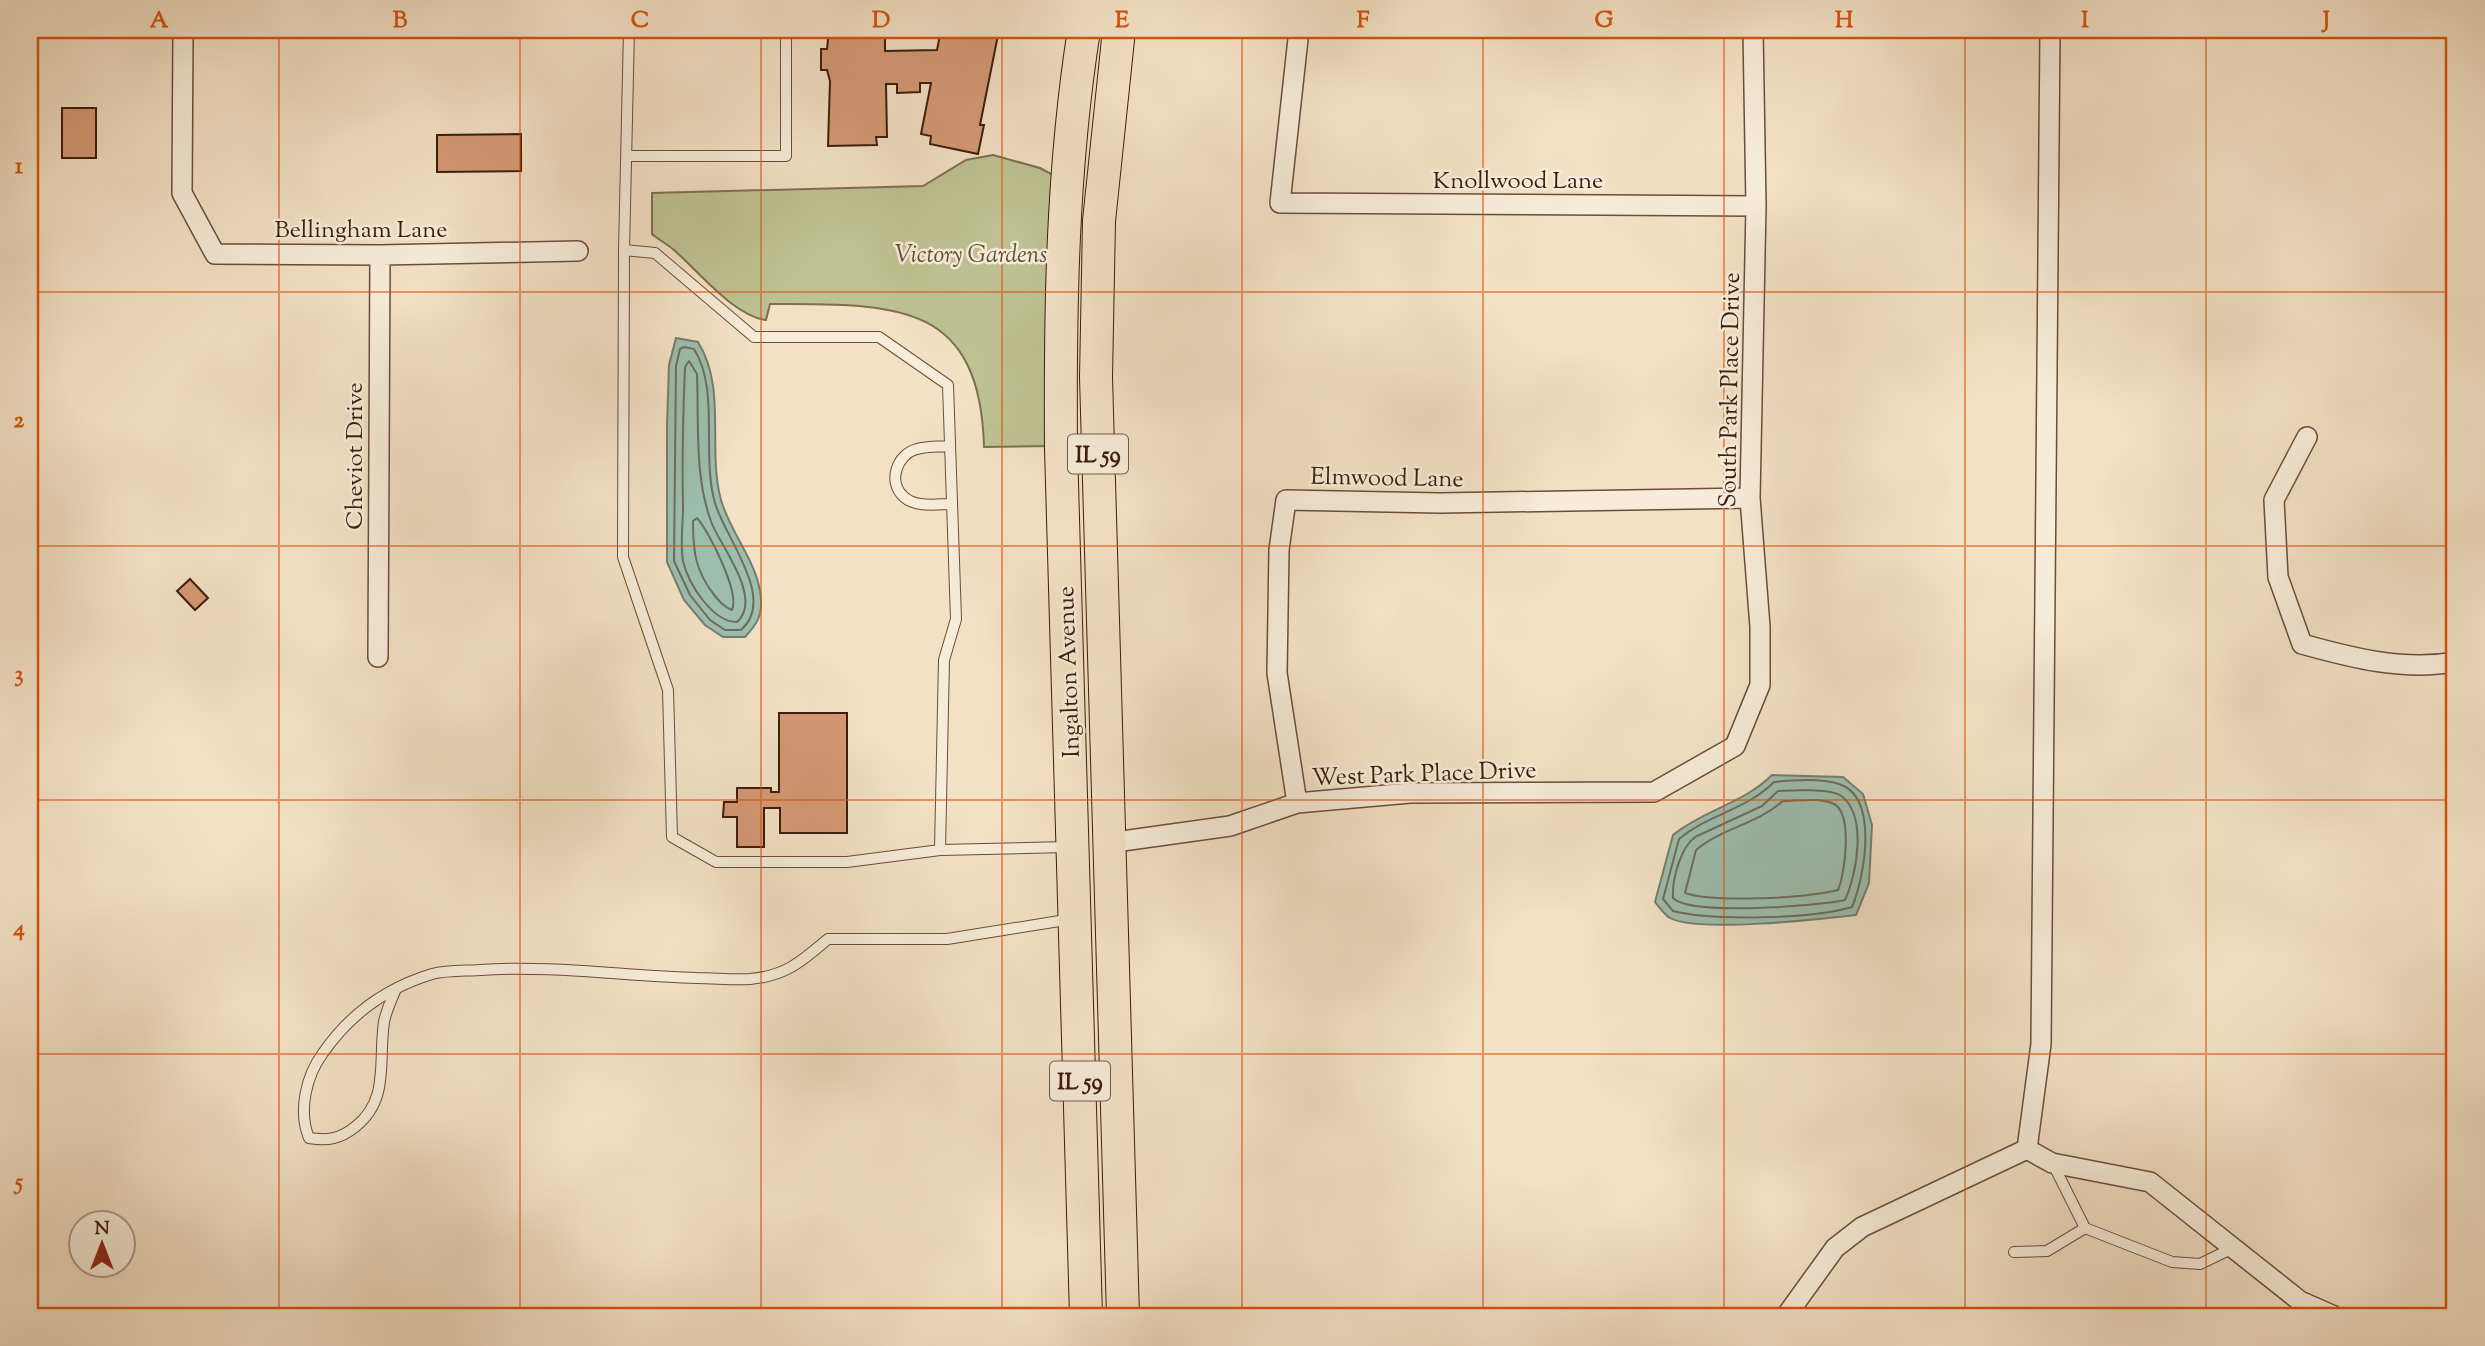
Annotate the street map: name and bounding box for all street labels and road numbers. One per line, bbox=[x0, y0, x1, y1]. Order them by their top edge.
street label: Knollwood Lane bbox=[1433, 165, 1603, 199]
street label: Bellingham Lane bbox=[275, 214, 447, 248]
street label: South Park Place Drive bbox=[1712, 272, 1750, 508]
street label: Cheviot Drive bbox=[339, 382, 373, 530]
road number: IL 59 bbox=[1068, 435, 1128, 474]
street label: Elmwood Lane bbox=[1310, 461, 1464, 497]
street label: Ingalton Avenue bbox=[1050, 585, 1090, 758]
street label: West Park Place Drive bbox=[1311, 754, 1537, 796]
road number: IL 59 bbox=[1050, 1062, 1110, 1100]

